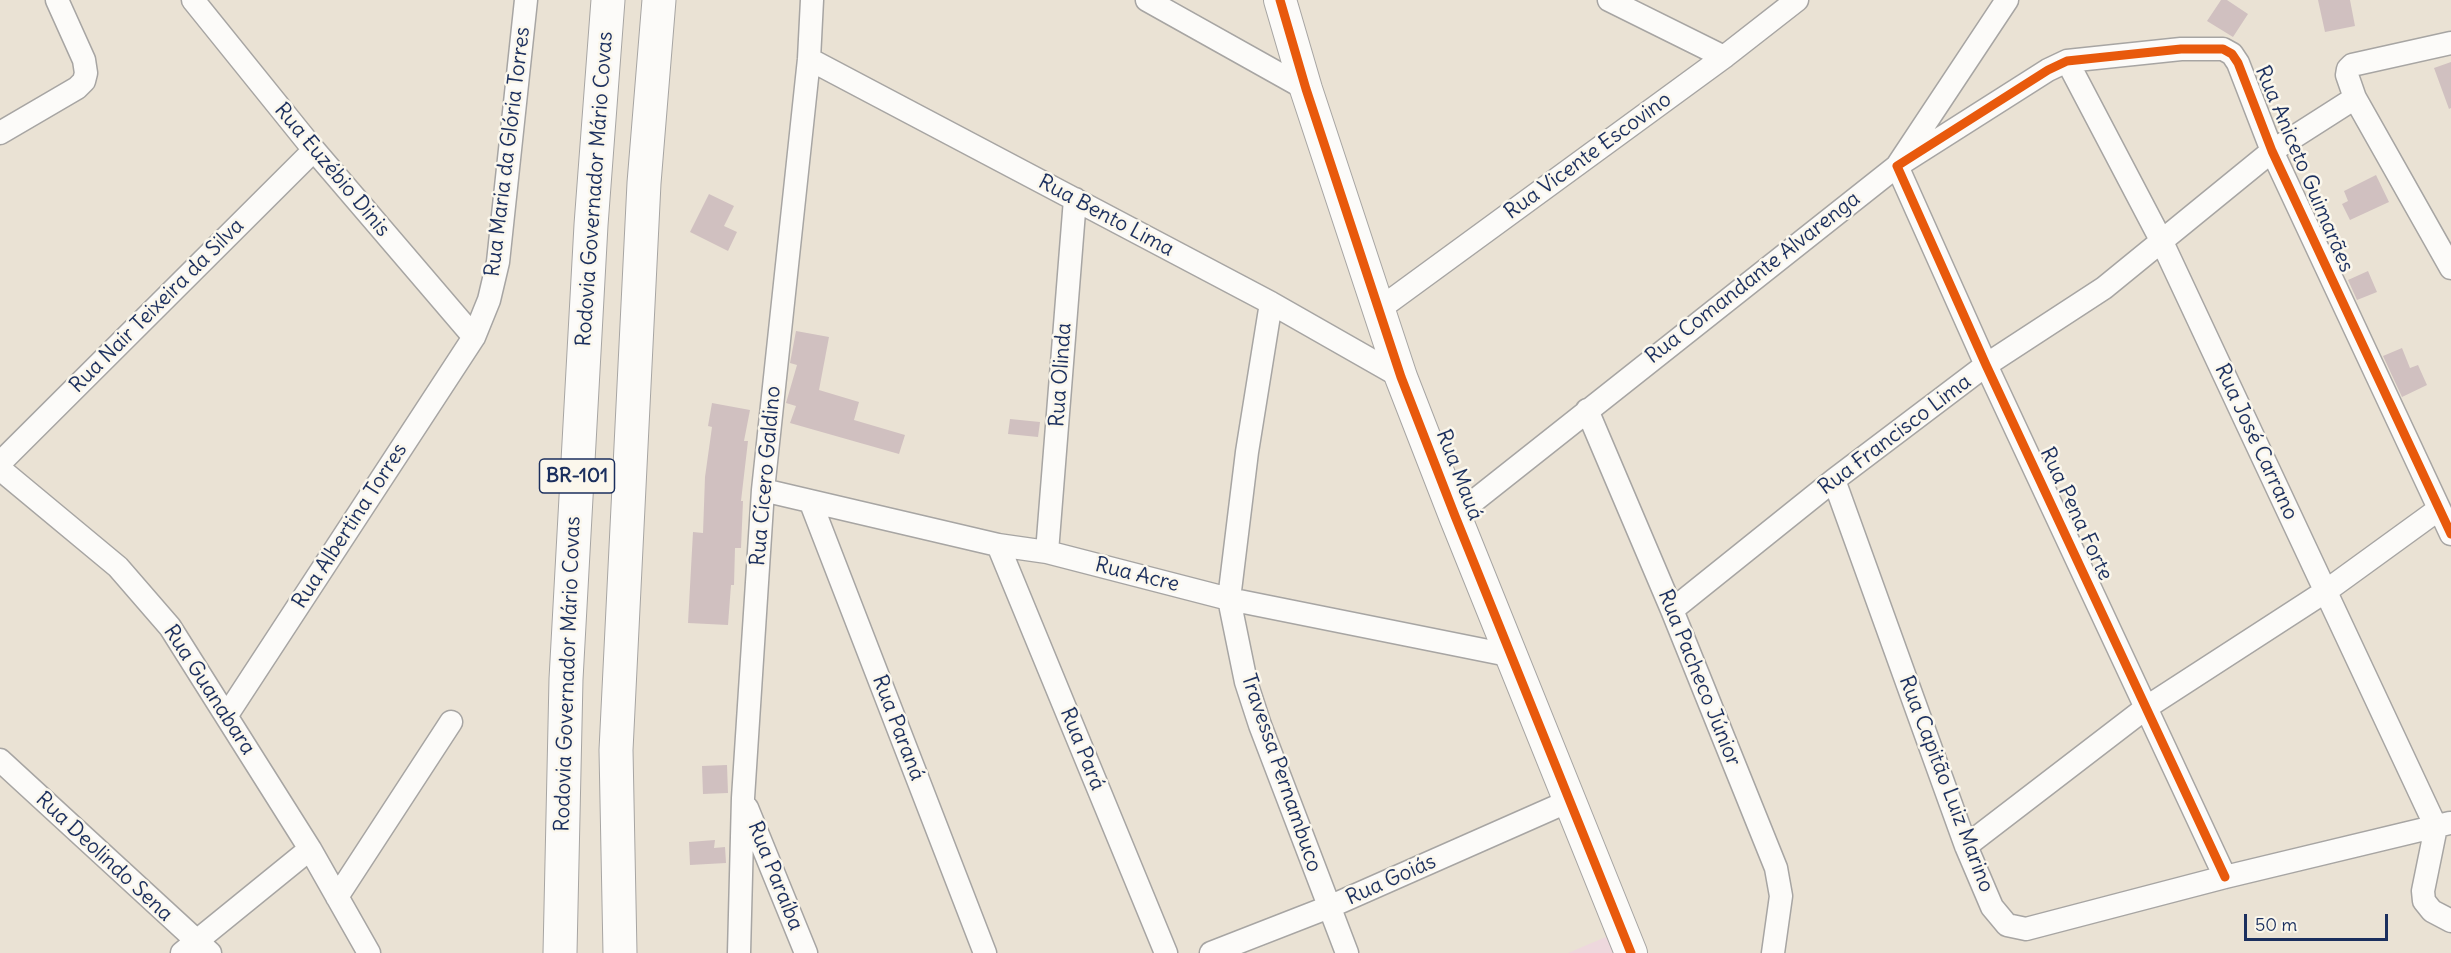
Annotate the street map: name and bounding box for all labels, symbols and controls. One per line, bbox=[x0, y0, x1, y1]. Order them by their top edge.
street label: Rua Maria da Glória Torres bbox=[480, 26, 536, 278]
street label: Rodovia Governador Mário Covas bbox=[571, 31, 619, 347]
street label: Rua Aniceto Guimarães bbox=[2249, 62, 2359, 276]
street label: Rua Vicente Escovino bbox=[1500, 87, 1676, 225]
street label: Rua Euzébio Dinis bbox=[269, 98, 395, 242]
street label: Rua Bento Lima bbox=[1034, 170, 1178, 262]
street label: Rua Comandante Alvarenga bbox=[1641, 186, 1865, 370]
street label: Rua Nair Teixeira da Silva bbox=[65, 214, 249, 398]
street label: Rua Olinda bbox=[1045, 322, 1077, 428]
street label: Rua José Carrano bbox=[2209, 360, 2303, 524]
street label: Rua Francisco Lima bbox=[1814, 369, 1976, 501]
street label: Rua Cícero Galdino bbox=[746, 385, 786, 567]
street label: Rua Mauá bbox=[1430, 426, 1488, 524]
street label: Rua Albertina Torres bbox=[287, 439, 413, 613]
street label: Rua Pena Forte bbox=[2034, 443, 2118, 585]
road number: BR-101 bbox=[540, 459, 614, 493]
street label: Rodovia Governador Mário Covas bbox=[550, 516, 586, 832]
street label: Rua Acre bbox=[1092, 552, 1182, 598]
street label: Rua Pacheco Júnior bbox=[1652, 586, 1746, 770]
street label: Rua Guanabara bbox=[158, 620, 260, 760]
street label: Travessa Pernambuco bbox=[1235, 671, 1327, 875]
street label: Rua Paraná bbox=[866, 672, 930, 784]
street label: Rua Capitão Luiz Marino bbox=[1893, 672, 1999, 896]
street label: Rua Pará bbox=[1054, 704, 1110, 794]
street label: Rua Deolindo Sena bbox=[30, 787, 178, 927]
street label: Rua Paraíba bbox=[742, 818, 808, 934]
street label: Rua Goiás bbox=[1342, 849, 1440, 911]
scale bar bbox=[2247, 902, 2391, 940]
text: 50 m bbox=[2255, 913, 2297, 936]

